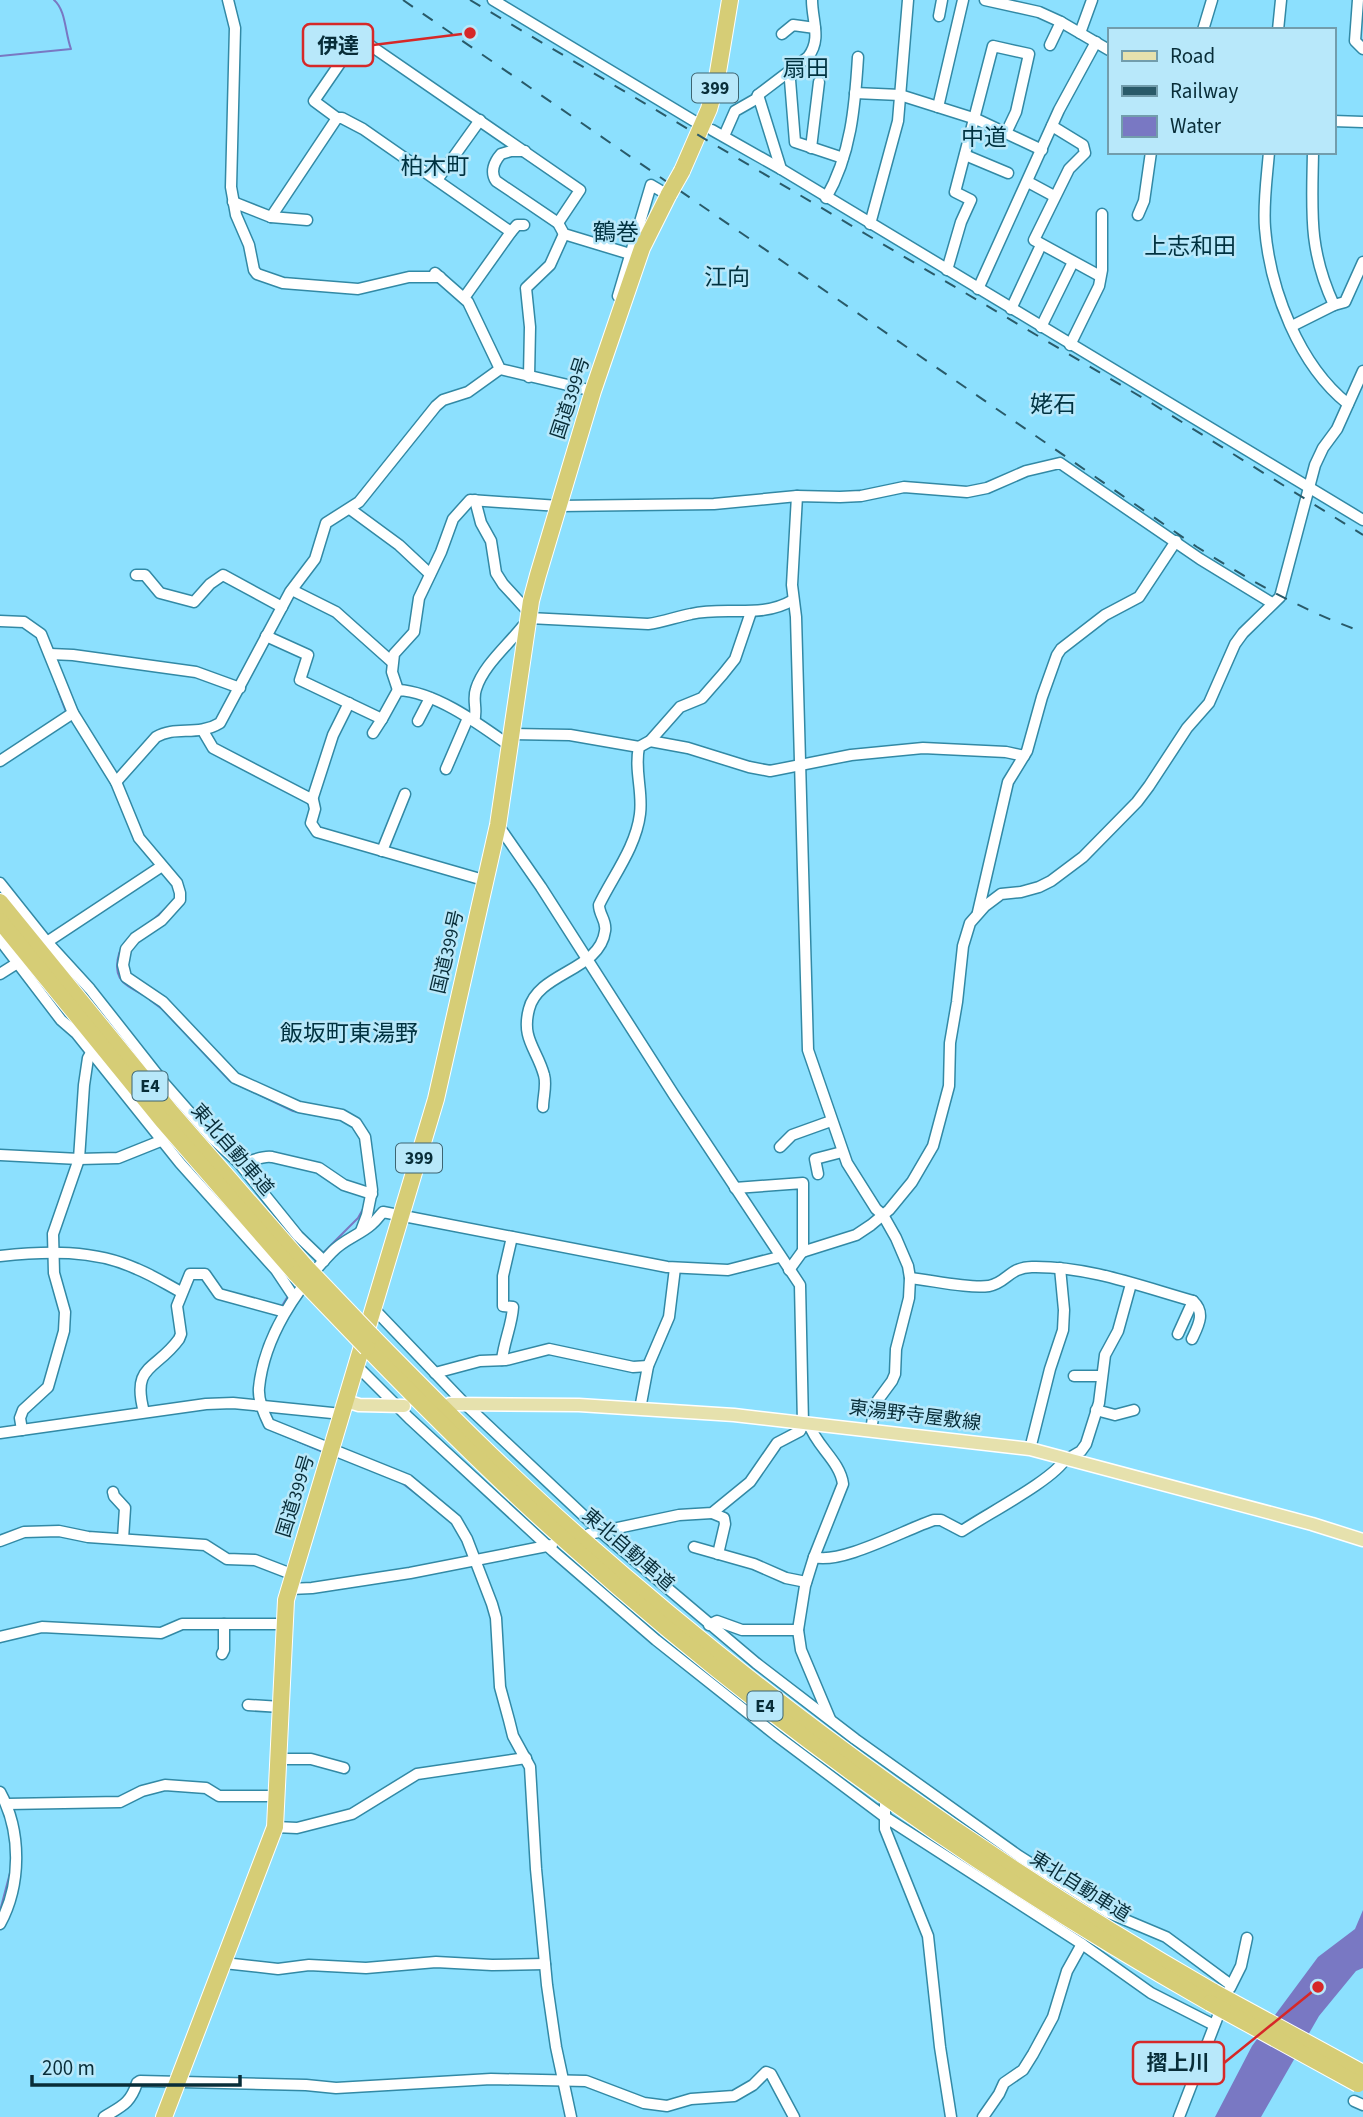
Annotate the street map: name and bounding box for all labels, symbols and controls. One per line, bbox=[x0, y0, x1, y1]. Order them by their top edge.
callout: 伊達 bbox=[303, 24, 373, 66]
legend bbox=[1108, 28, 1335, 154]
text: 伊達 bbox=[317, 31, 359, 61]
text: Road bbox=[1170, 41, 1215, 71]
district label: 扇田 bbox=[783, 52, 829, 85]
road number: 399 bbox=[692, 74, 738, 102]
text: Railway bbox=[1170, 76, 1238, 106]
text: Water bbox=[1170, 111, 1222, 141]
district label: 中道 bbox=[961, 121, 1007, 154]
district label: 柏木町 bbox=[401, 150, 470, 183]
district label: 鶴巻 bbox=[593, 216, 639, 249]
district label: 上志和田 bbox=[1144, 230, 1236, 263]
district label: 江向 bbox=[704, 261, 750, 294]
street label: 国道399号 bbox=[545, 353, 597, 443]
district label: 姥石 bbox=[1030, 388, 1076, 421]
street label: 国道399号 bbox=[425, 907, 471, 997]
district label: 飯坂町東湯野 bbox=[280, 1017, 418, 1050]
road number: E4 bbox=[132, 1072, 168, 1100]
street label: 東北自動車道 bbox=[184, 1098, 280, 1202]
road number: 399 bbox=[396, 1143, 442, 1172]
street label: 東湯野寺屋敷線 bbox=[847, 1394, 983, 1438]
street label: 国道399号 bbox=[271, 1451, 321, 1541]
street label: 東北自動車道 bbox=[576, 1502, 680, 1598]
road number: E4 bbox=[748, 1692, 782, 1721]
street label: 東北自動車道 bbox=[1025, 1845, 1135, 1929]
callout: 摺上川 bbox=[1133, 2042, 1224, 2084]
scale bar bbox=[32, 2044, 240, 2088]
text: 摺上川 bbox=[1147, 2048, 1210, 2078]
text: 200 m bbox=[42, 2053, 95, 2083]

